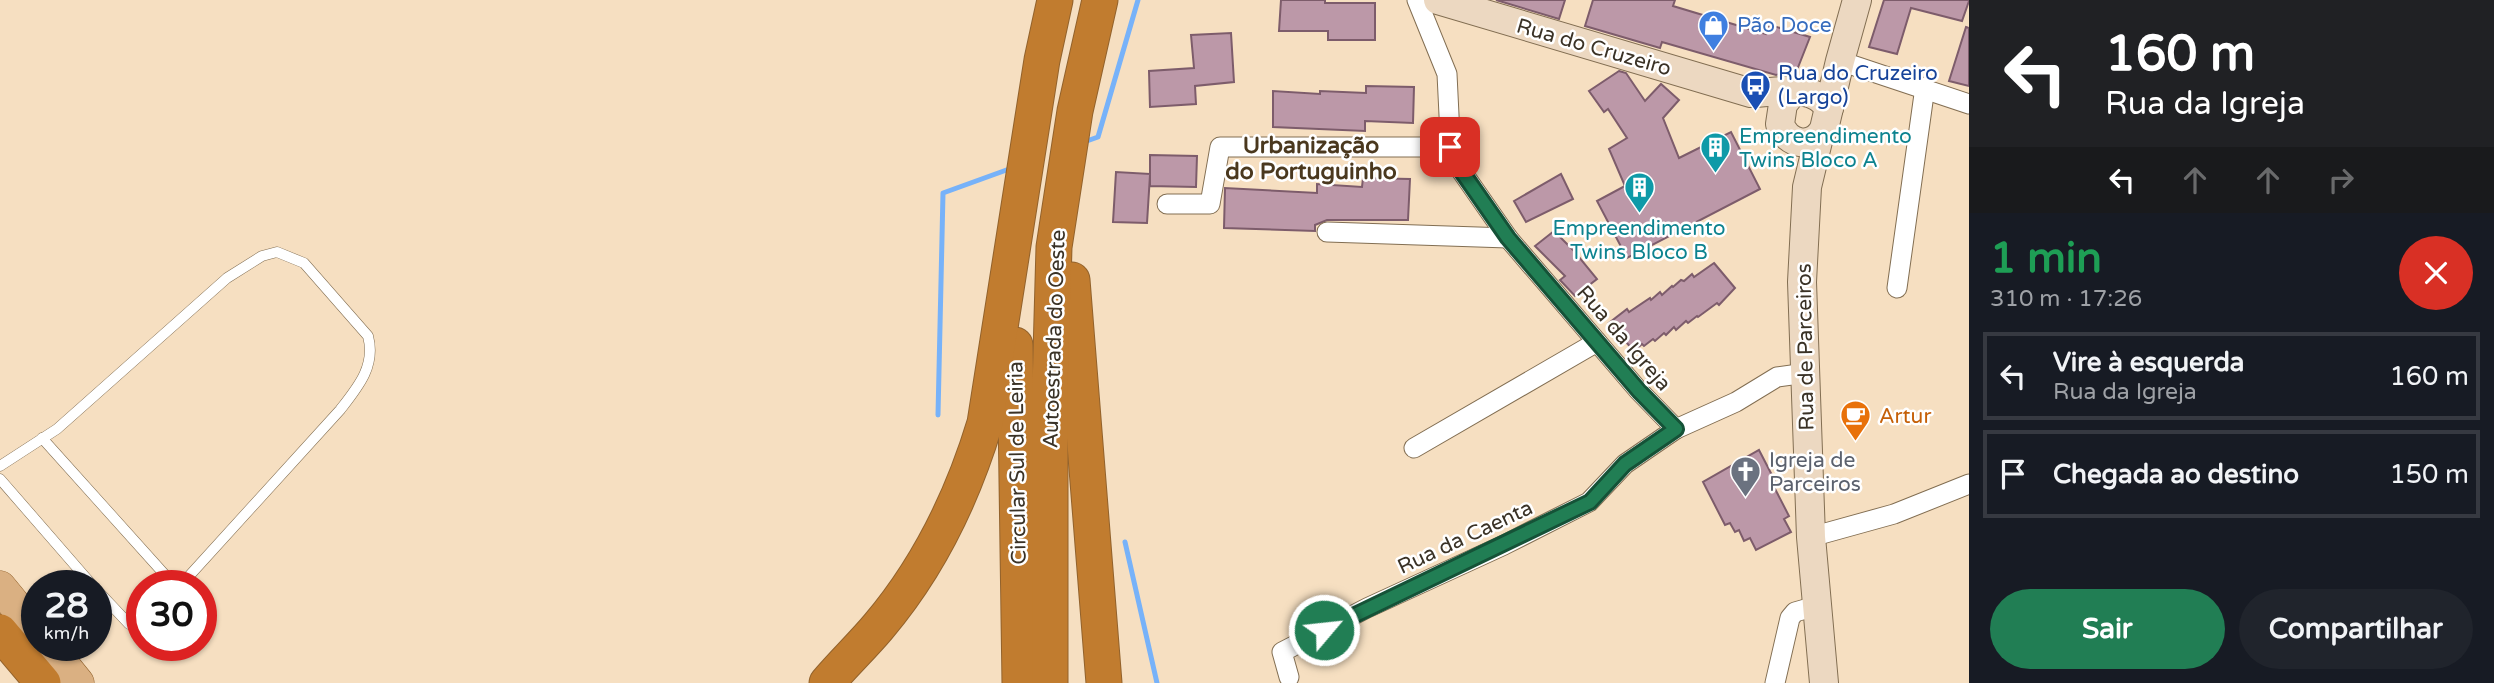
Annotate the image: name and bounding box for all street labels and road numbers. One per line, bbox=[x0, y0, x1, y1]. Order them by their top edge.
street label: Rua do Cruzeiro bbox=[1514, 13, 1674, 82]
street label: Autoestrada do Oeste bbox=[1038, 229, 1071, 449]
street label: Rua de Parceiros bbox=[1792, 263, 1819, 431]
street label: Rua da Igreja bbox=[1571, 281, 1676, 396]
street label: Circular Sul de Leiria bbox=[1003, 361, 1032, 565]
street label: Rua da Caenta bbox=[1394, 495, 1537, 580]

